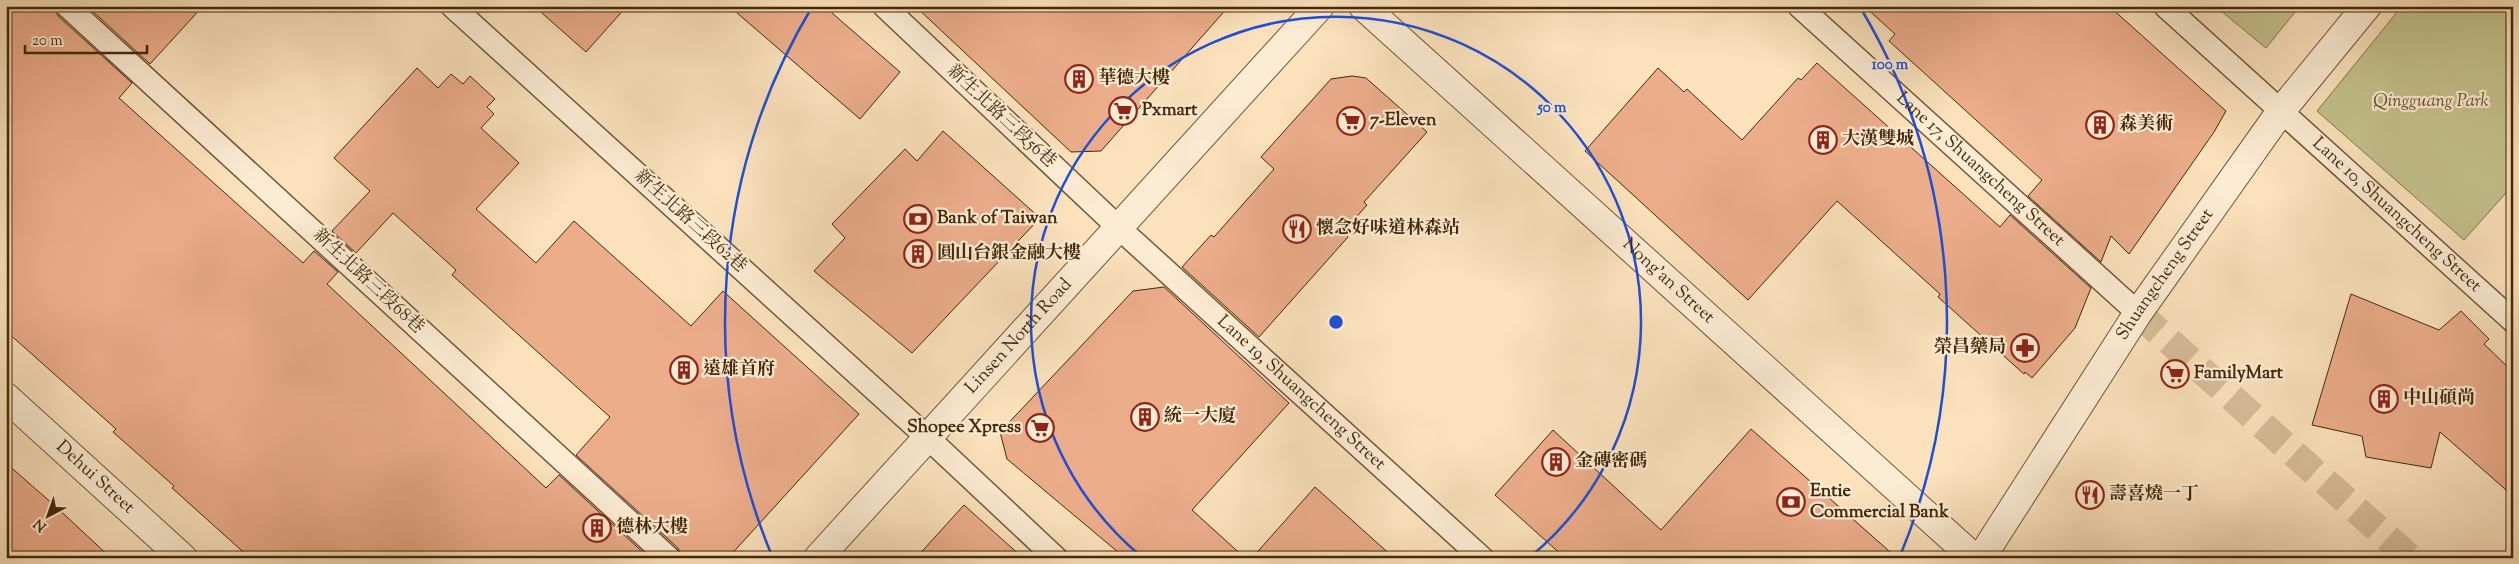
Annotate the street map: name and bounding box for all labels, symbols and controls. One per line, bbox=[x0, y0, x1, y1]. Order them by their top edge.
scale bar bbox=[25, 22, 148, 54]
text: 20 m bbox=[32, 31, 63, 52]
text: 100 m bbox=[1872, 55, 1909, 76]
street label: 新生北路三段56巷 bbox=[941, 59, 1061, 175]
building icon: 華德大樓 bbox=[1064, 64, 1094, 94]
place label: 華德大樓 bbox=[1098, 66, 1170, 92]
street label: Lane 17, Shuangcheng Street bbox=[1890, 86, 2070, 253]
park label: Qingguang Park bbox=[2373, 89, 2489, 115]
supermarket icon: Pxmart bbox=[1108, 96, 1138, 126]
place label: Pxmart bbox=[1142, 98, 1198, 124]
text: 50 m bbox=[1537, 98, 1567, 119]
supermarket icon: 7-Eleven bbox=[1336, 106, 1366, 136]
place label: 7-Eleven bbox=[1370, 108, 1437, 134]
building icon: 森美術 bbox=[2085, 110, 2115, 140]
place label: 森美術 bbox=[2119, 112, 2173, 138]
building icon: 大漢雙城 bbox=[1808, 125, 1838, 155]
place label: 大漢雙城 bbox=[1842, 127, 1914, 153]
street label: Lane 10, Shuangcheng Street bbox=[2306, 132, 2487, 299]
street label: 新生北路三段62巷 bbox=[628, 164, 752, 280]
bank icon: Bank of Taiwan bbox=[903, 204, 933, 234]
street label: Shuangcheng Street bbox=[2110, 204, 2221, 346]
place label: Bank of Taiwan bbox=[937, 206, 1058, 232]
restaurant icon: 懷念好味道林森站 bbox=[1282, 214, 1312, 244]
place label: 懷念好味道林森站 bbox=[1316, 216, 1460, 242]
street label: 新生北路三段68巷 bbox=[306, 223, 430, 341]
street label: Nong'an Street bbox=[1616, 233, 1720, 330]
building icon: 圓山台銀金融大樓 bbox=[903, 239, 933, 269]
place label: 圓山台銀金融大樓 bbox=[937, 241, 1081, 267]
street label: Linsen North Road bbox=[960, 273, 1079, 400]
street label: Lane 19, Shuangcheng Street bbox=[1211, 310, 1391, 477]
centre of rings bbox=[1327, 313, 1345, 331]
pharmacy icon: 榮昌藥局 bbox=[2010, 333, 2040, 363]
place label: 榮昌藥局 bbox=[1934, 335, 2006, 361]
building icon: 遠雄首府 bbox=[669, 355, 699, 385]
place label: 遠雄首府 bbox=[703, 357, 775, 383]
supermarket icon: FamilyMart bbox=[2160, 359, 2190, 389]
place label: FamilyMart bbox=[2194, 361, 2284, 387]
building icon: 中山碩尚 bbox=[2369, 384, 2399, 414]
place label: 中山碩尚 bbox=[2403, 386, 2475, 412]
building icon: 統一大廈 bbox=[1130, 402, 1160, 432]
place label: 統一大廈 bbox=[1164, 404, 1236, 430]
supermarket icon: Shopee Xpress bbox=[1025, 413, 1055, 443]
place label: Shopee Xpress bbox=[907, 415, 1021, 441]
street label: Dehui Street bbox=[49, 435, 140, 521]
building icon: 金磚密碼 bbox=[1541, 447, 1571, 477]
place label: 金磚密碼 bbox=[1575, 449, 1647, 475]
place label: Entie Commercial Bank bbox=[1810, 479, 1949, 526]
restaurant icon: 壽喜燒一丁 bbox=[2075, 480, 2105, 510]
place label: 壽喜燒一丁 bbox=[2109, 482, 2199, 508]
bank icon: Entie Commercial Bank bbox=[1776, 487, 1806, 517]
north arrow bbox=[22, 492, 72, 542]
text: N bbox=[30, 513, 52, 536]
building icon: 德林大樓 bbox=[582, 513, 612, 543]
place label: 德林大樓 bbox=[616, 515, 688, 541]

